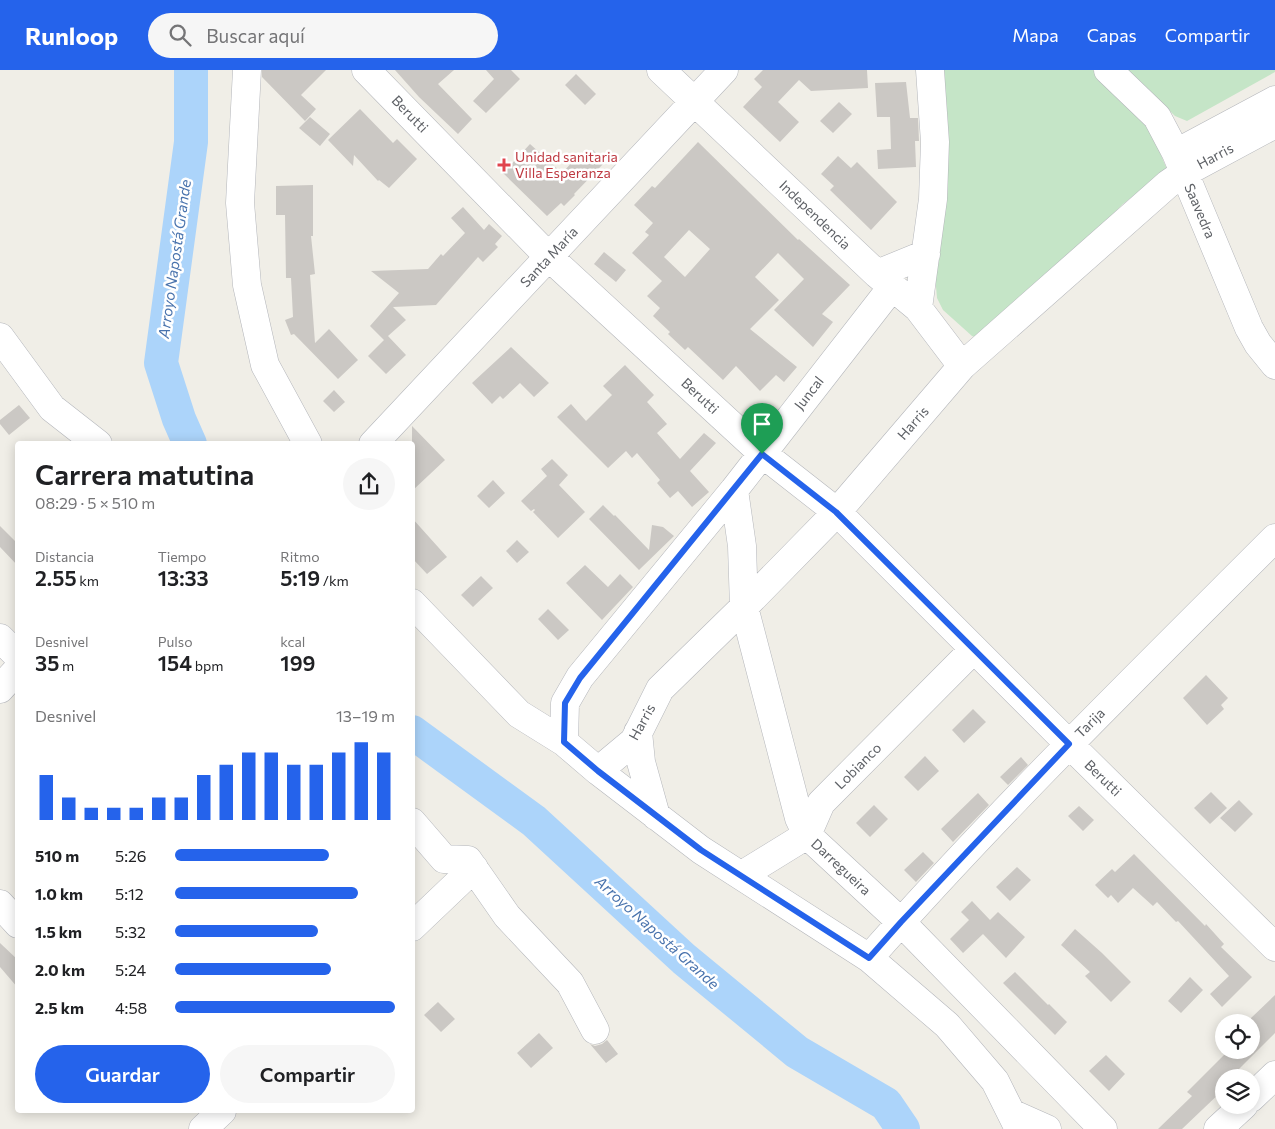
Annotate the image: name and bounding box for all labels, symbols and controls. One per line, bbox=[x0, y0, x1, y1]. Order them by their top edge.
search box bbox=[148, 13, 498, 58]
text: Runloop bbox=[25, 21, 118, 50]
icon: search bbox=[166, 21, 194, 49]
text: Buscar aquí bbox=[206, 24, 305, 47]
text: Mapa bbox=[1012, 24, 1059, 46]
text: Capas bbox=[1087, 24, 1137, 46]
text: Compartir bbox=[1165, 24, 1250, 46]
street label: Berutti bbox=[389, 92, 432, 136]
street label: Harris bbox=[1194, 139, 1236, 172]
place label: Unidad sanitaria Villa Esperanza bbox=[515, 148, 618, 181]
marker: Unidad sanitaria Villa Esperanza bbox=[497, 158, 511, 172]
street label: Independencia bbox=[776, 176, 854, 253]
water label: Arroyo Napostá Grande bbox=[154, 178, 194, 340]
street label: Saavedra bbox=[1181, 181, 1220, 241]
street label: Santa María bbox=[516, 223, 581, 290]
street label: Juncal bbox=[790, 373, 827, 413]
street label: Berutti bbox=[678, 374, 723, 417]
street label: Harris bbox=[893, 402, 932, 443]
pin bbox=[741, 403, 783, 454]
icon: arrive bbox=[748, 410, 776, 438]
text: Carrera matutina bbox=[35, 457, 254, 491]
button: share bbox=[343, 458, 395, 510]
text: 08:29 · 5 × 510 m bbox=[35, 493, 155, 512]
text: Distancia bbox=[35, 548, 94, 565]
text: Tiempo bbox=[158, 548, 206, 565]
text: Ritmo bbox=[280, 548, 320, 565]
text: 2.55 bbox=[35, 565, 77, 590]
text: 13:33 bbox=[158, 565, 209, 590]
text: 5:19 bbox=[280, 565, 320, 590]
text: km bbox=[77, 572, 99, 589]
text: /km bbox=[320, 572, 349, 589]
text: Desnivel bbox=[35, 633, 89, 650]
text: Pulso bbox=[158, 633, 193, 650]
text: kcal bbox=[280, 633, 305, 650]
text: 35 bbox=[35, 650, 59, 675]
text: 154 bbox=[158, 650, 192, 675]
text: 199 bbox=[280, 650, 315, 675]
text: m bbox=[59, 657, 74, 674]
text: bpm bbox=[192, 657, 223, 674]
street label: Harris bbox=[625, 701, 658, 743]
street label: Tarija bbox=[1071, 704, 1108, 741]
text: Desnivel bbox=[35, 706, 96, 725]
text: 13–19 m bbox=[336, 706, 395, 725]
street label: Lobianco bbox=[831, 739, 884, 792]
street label: Berutti bbox=[1081, 756, 1125, 799]
street label: Darregueira bbox=[808, 835, 875, 898]
text: 510 m bbox=[35, 846, 79, 865]
text: 5:26 bbox=[115, 846, 147, 865]
water label: Arroyo Napostá Grande bbox=[591, 871, 723, 993]
text: 1.0 km bbox=[35, 884, 83, 903]
text: 5:12 bbox=[115, 884, 144, 903]
text: 1.5 km bbox=[35, 922, 82, 941]
text: 5:32 bbox=[115, 922, 146, 941]
text: 2.0 km bbox=[35, 960, 85, 979]
text: 5:24 bbox=[115, 960, 146, 979]
text: 2.5 km bbox=[35, 998, 84, 1017]
text: 4:58 bbox=[115, 998, 147, 1017]
map controls bbox=[1215, 1014, 1260, 1114]
button: locate bbox=[1215, 1014, 1260, 1059]
button: Guardar bbox=[35, 1045, 210, 1103]
button: Compartir bbox=[220, 1045, 395, 1103]
button: layers bbox=[1215, 1069, 1260, 1114]

